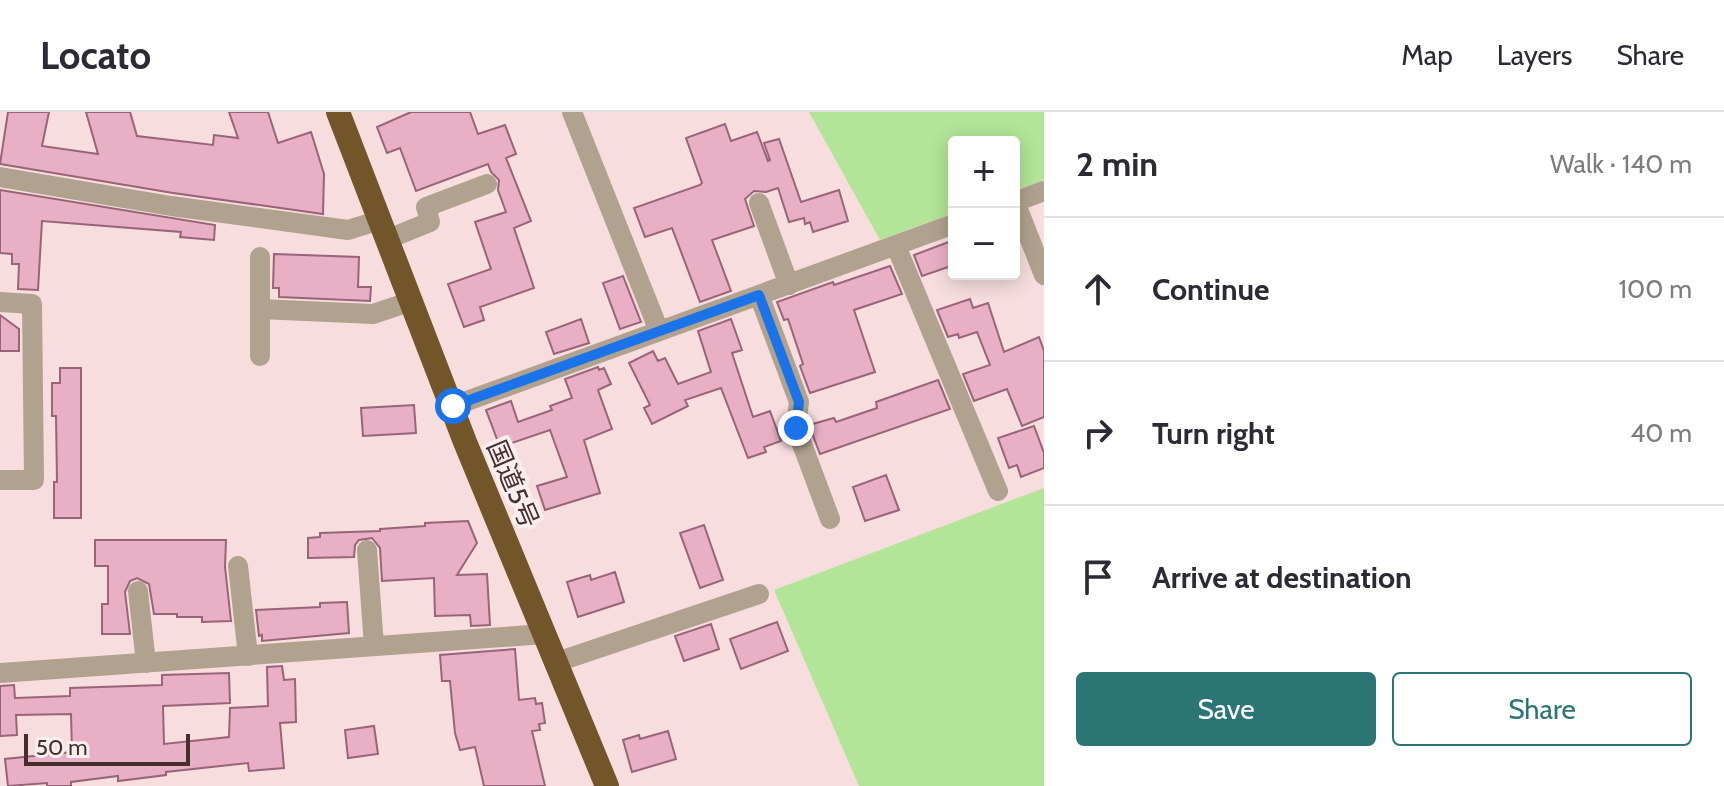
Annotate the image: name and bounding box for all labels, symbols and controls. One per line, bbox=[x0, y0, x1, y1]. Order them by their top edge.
text: Locato bbox=[40, 32, 151, 79]
text: Map bbox=[1401, 38, 1453, 72]
text: Layers bbox=[1497, 38, 1572, 72]
text: Share bbox=[1616, 38, 1684, 72]
map controls bbox=[948, 136, 1020, 280]
button: + bbox=[948, 136, 1020, 208]
text: 2 min bbox=[1076, 143, 1158, 185]
text: Walk · 140 m bbox=[1550, 148, 1692, 180]
button: − bbox=[948, 208, 1020, 280]
icon: ahead bbox=[1076, 267, 1120, 311]
text: Continue bbox=[1152, 271, 1269, 308]
text: 100 m bbox=[1619, 273, 1692, 305]
route start bbox=[435, 388, 471, 424]
route end bbox=[778, 410, 814, 446]
icon: right bbox=[1076, 411, 1120, 455]
text: Turn right bbox=[1152, 415, 1275, 452]
text: 40 m bbox=[1630, 417, 1692, 449]
street label: 国道5号 bbox=[480, 435, 546, 533]
icon: arrive bbox=[1076, 555, 1120, 599]
text: Arrive at destination bbox=[1152, 559, 1412, 596]
button: Save bbox=[1076, 672, 1376, 746]
button: Share bbox=[1392, 672, 1692, 746]
scale bar bbox=[24, 730, 190, 766]
text: 50 m bbox=[36, 734, 88, 761]

